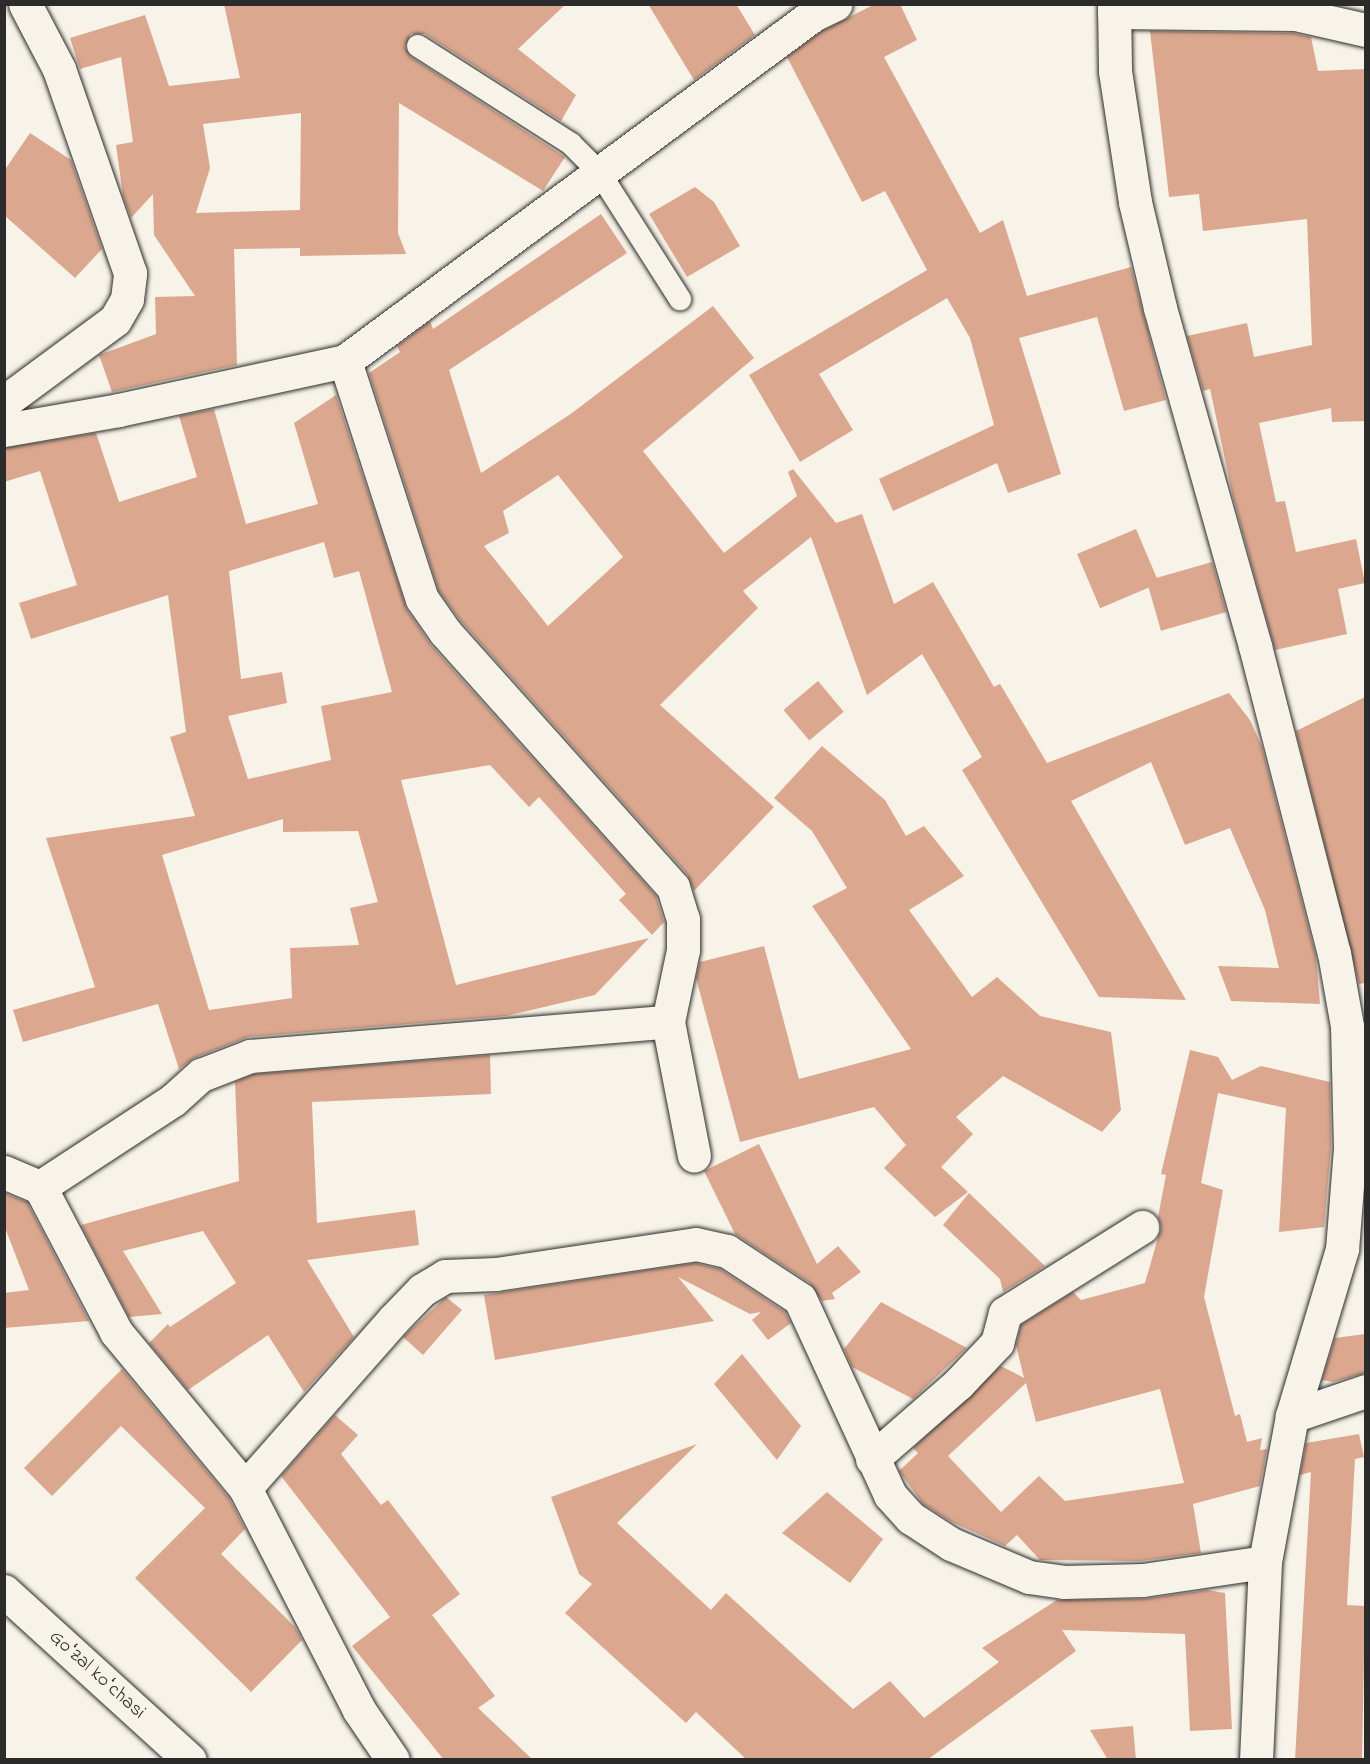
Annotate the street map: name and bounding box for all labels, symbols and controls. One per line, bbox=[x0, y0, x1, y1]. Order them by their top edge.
street label: Goʻzal koʻchasi bbox=[44, 1625, 150, 1725]

